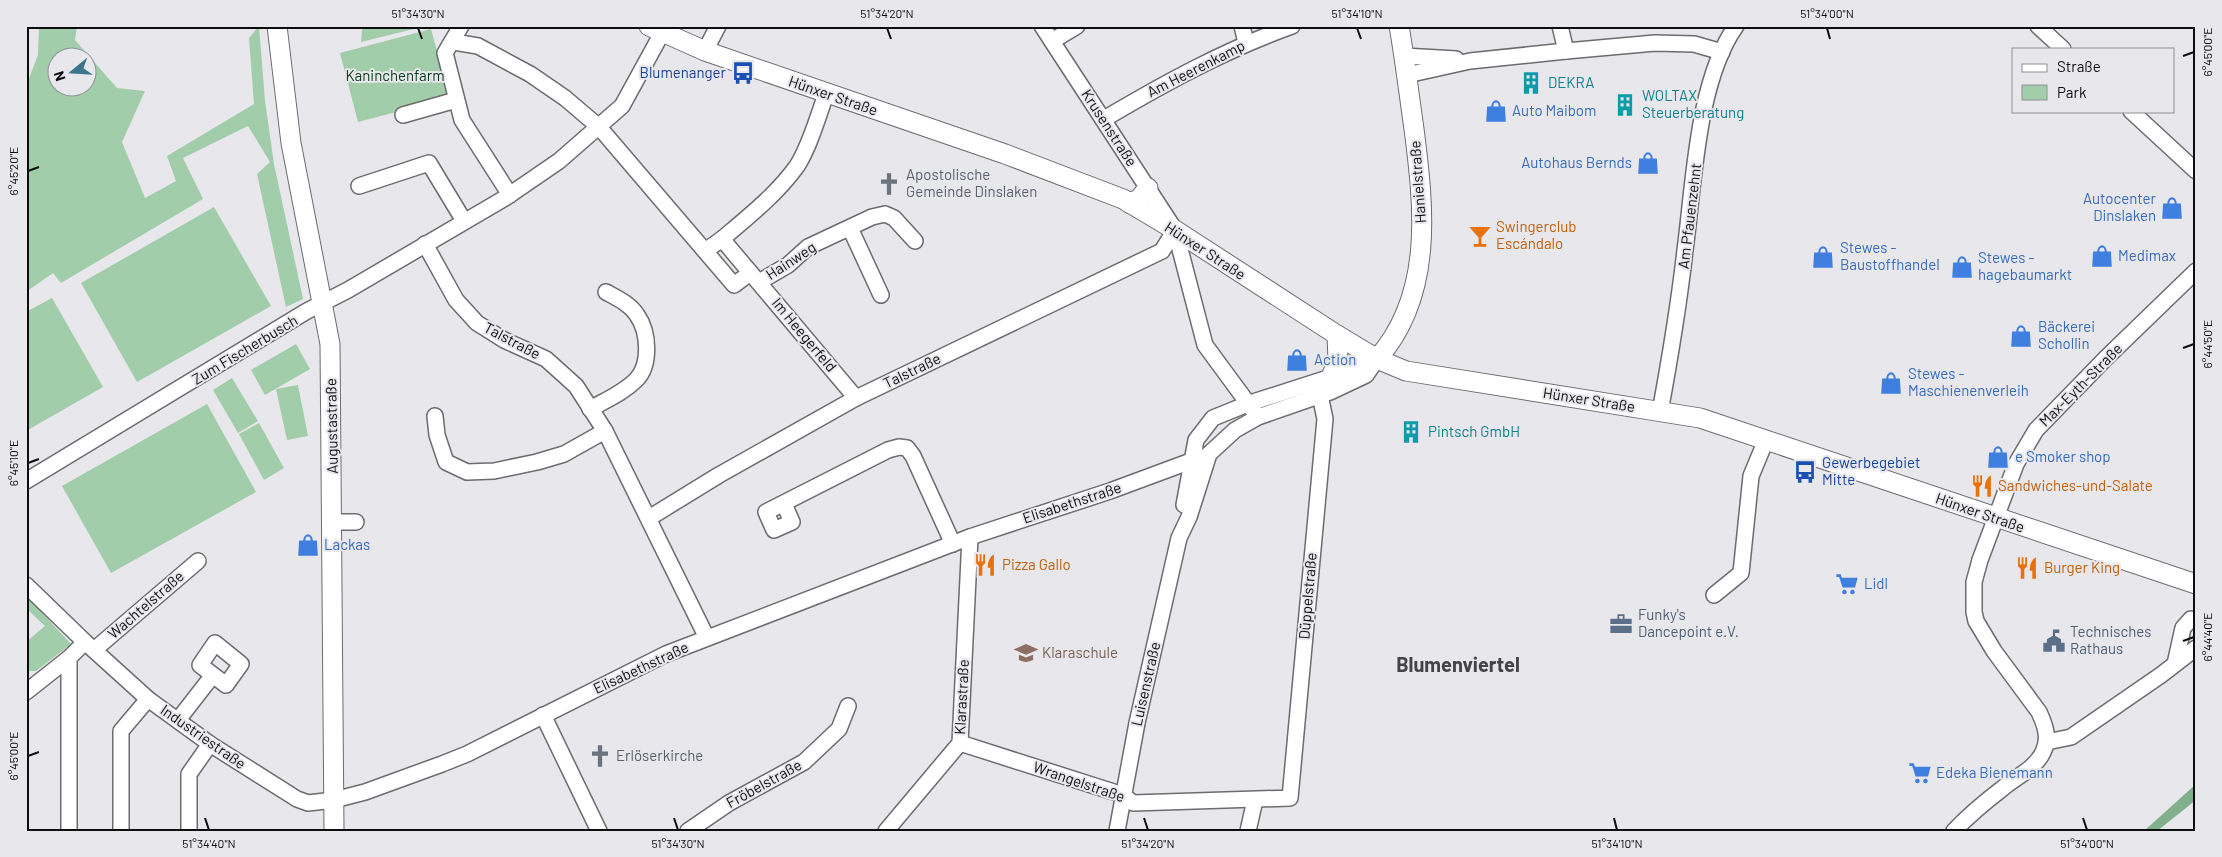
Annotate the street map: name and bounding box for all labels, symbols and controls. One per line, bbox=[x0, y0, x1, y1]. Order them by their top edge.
text: 51°34'30"N bbox=[391, 6, 445, 20]
text: 51°34'20"N bbox=[860, 6, 914, 20]
text: 51°34'10"N bbox=[1331, 6, 1383, 20]
text: 51°34'00"N bbox=[1800, 6, 1854, 20]
text: 6°45'00"E bbox=[2200, 27, 2214, 77]
street label: Am Heerenkamp bbox=[1144, 36, 1248, 101]
north arrow bbox=[48, 48, 98, 98]
legend bbox=[2012, 48, 2174, 112]
text: Straße bbox=[2057, 57, 2101, 75]
bus stop icon: Blumenanger bbox=[730, 60, 756, 86]
place label: Blumenanger bbox=[639, 63, 727, 81]
park label: Kaninchenfarm bbox=[345, 66, 445, 84]
text: N bbox=[50, 69, 69, 83]
building icon: DEKRA bbox=[1518, 70, 1544, 96]
street label: Hünxer Straße bbox=[786, 71, 880, 119]
place label: DEKRA bbox=[1548, 73, 1594, 91]
text: Park bbox=[2057, 83, 2087, 101]
street label: Krusenstraße bbox=[1078, 86, 1141, 169]
place label: WOLTAX Steuerberatung bbox=[1642, 86, 1744, 121]
building icon: WOLTAX Steuerberatung bbox=[1612, 92, 1638, 118]
shop icon: Auto Maibom bbox=[1483, 98, 1509, 124]
place label: Auto Maibom bbox=[1512, 101, 1596, 119]
street label: Hanielstraße bbox=[1405, 140, 1429, 224]
text: 6°45'20"E bbox=[6, 147, 20, 195]
shop icon: Autohaus Bernds bbox=[1635, 150, 1661, 176]
place label: Autohaus Bernds bbox=[1521, 153, 1632, 171]
street label: Am Pfauenzehnt bbox=[1674, 162, 1704, 270]
place label: Apostolische Gemeinde Dinslaken bbox=[906, 165, 1037, 200]
church icon: Apostolische Gemeinde Dinslaken bbox=[876, 171, 902, 197]
place label: Autocenter Dinslaken bbox=[2083, 189, 2157, 224]
shop icon: Autocenter Dinslaken bbox=[2159, 195, 2185, 221]
street label: Hünxer Straße bbox=[1162, 217, 1249, 283]
place label: Swingerclub Escándalo bbox=[1496, 217, 1576, 252]
bar icon: Swingerclub Escándalo bbox=[1467, 223, 1493, 249]
street label: Hainweg bbox=[762, 237, 819, 283]
place label: Stewes - Baustoffhandel bbox=[1840, 238, 1940, 273]
shop icon: Medimax bbox=[2089, 243, 2115, 269]
shop icon: Stewes - Baustoffhandel bbox=[1810, 244, 1836, 270]
place label: Medimax bbox=[2118, 246, 2176, 264]
place label: Stewes - hagebaumarkt bbox=[1978, 248, 2072, 283]
shop icon: Stewes - hagebaumarkt bbox=[1949, 254, 1975, 280]
street label: Im Heegerfeld bbox=[769, 294, 841, 375]
street label: Zum Fischerbusch bbox=[188, 311, 300, 388]
place label: Bäckerei Schollin bbox=[2038, 317, 2095, 352]
street label: Talstraße bbox=[481, 318, 544, 363]
text: 6°44'50"E bbox=[2200, 320, 2214, 368]
shop icon: Bäckerei Schollin bbox=[2008, 323, 2034, 349]
street label: Max-Eyth-Straße bbox=[2035, 339, 2126, 430]
shop icon: Action bbox=[1284, 347, 1310, 373]
street label: Talstraße bbox=[880, 349, 943, 392]
place label: Action bbox=[1314, 350, 1356, 368]
place label: Stewes - Maschienenverleih bbox=[1908, 364, 2029, 399]
shop icon: Stewes - Maschienenverleih bbox=[1878, 370, 1904, 396]
street label: Augustastraße bbox=[321, 378, 341, 474]
street label: Hünxer Straße bbox=[1542, 383, 1636, 415]
building icon: Pintsch GmbH bbox=[1398, 419, 1424, 445]
place label: Pintsch GmbH bbox=[1428, 422, 1520, 440]
text: 6°45'10"E bbox=[6, 440, 20, 486]
shop icon: e Smoker shop bbox=[1985, 444, 2011, 470]
place label: e Smoker shop bbox=[2015, 447, 2111, 465]
place label: Gewerbegebiet Mitte bbox=[1822, 453, 1920, 488]
bus stop icon: Gewerbegebiet Mitte bbox=[1792, 459, 1818, 485]
restaurant icon: Sandwiches-und-Salate bbox=[1969, 473, 1995, 499]
place label: Sandwiches-und-Salate bbox=[1998, 476, 2153, 494]
street label: Elisabethstraße bbox=[1020, 478, 1123, 527]
street label: Hünxer Straße bbox=[1933, 488, 2027, 536]
shop icon: Lackas bbox=[295, 532, 321, 558]
place label: Lackas bbox=[324, 535, 370, 553]
restaurant icon: Pizza Gallo bbox=[972, 552, 998, 578]
street label: Düppelstraße bbox=[1294, 552, 1320, 640]
place label: Pizza Gallo bbox=[1002, 555, 1071, 573]
restaurant icon: Burger King bbox=[2014, 555, 2040, 581]
place label: Burger King bbox=[2044, 558, 2120, 576]
street label: Wachtelstraße bbox=[104, 566, 187, 642]
supermarket icon: Lidl bbox=[1834, 571, 1860, 597]
place label: Lidl bbox=[1864, 574, 1888, 592]
place label: Funky's Dancepoint e.V. bbox=[1638, 605, 1739, 640]
office icon: Funky's Dancepoint e.V. bbox=[1608, 611, 1634, 637]
text: 6°44'40"E bbox=[2200, 612, 2214, 662]
place label: Technisches Rathaus bbox=[2070, 622, 2151, 657]
public building icon: Technisches Rathaus bbox=[2041, 628, 2067, 654]
street label: Elisabethstraße bbox=[590, 637, 691, 697]
school or university icon: Klaraschule bbox=[1013, 640, 1039, 666]
street label: Luisenstraße bbox=[1127, 640, 1163, 728]
place label: Klaraschule bbox=[1042, 643, 1118, 661]
district label: Blumenviertel bbox=[1396, 652, 1520, 676]
street label: Klarastraße bbox=[950, 659, 972, 735]
street label: Industriestraße bbox=[157, 700, 250, 772]
text: 6°45'00"E bbox=[6, 731, 20, 781]
church icon: Erlöserkirche bbox=[587, 743, 613, 769]
place label: Erlöserkirche bbox=[616, 746, 703, 764]
street label: Fröbelstraße bbox=[723, 755, 804, 811]
street label: Wrangelstraße bbox=[1031, 757, 1128, 805]
supermarket icon: Edeka Bienemann bbox=[1907, 760, 1933, 786]
place label: Edeka Bienemann bbox=[1936, 763, 2053, 781]
text: 51°34'40"N bbox=[182, 836, 236, 850]
text: 51°34'30"N bbox=[651, 836, 705, 850]
text: 51°34'20"N bbox=[1121, 836, 1175, 850]
text: 51°34'10"N bbox=[1591, 836, 1643, 850]
text: 51°34'00"N bbox=[2060, 836, 2114, 850]

